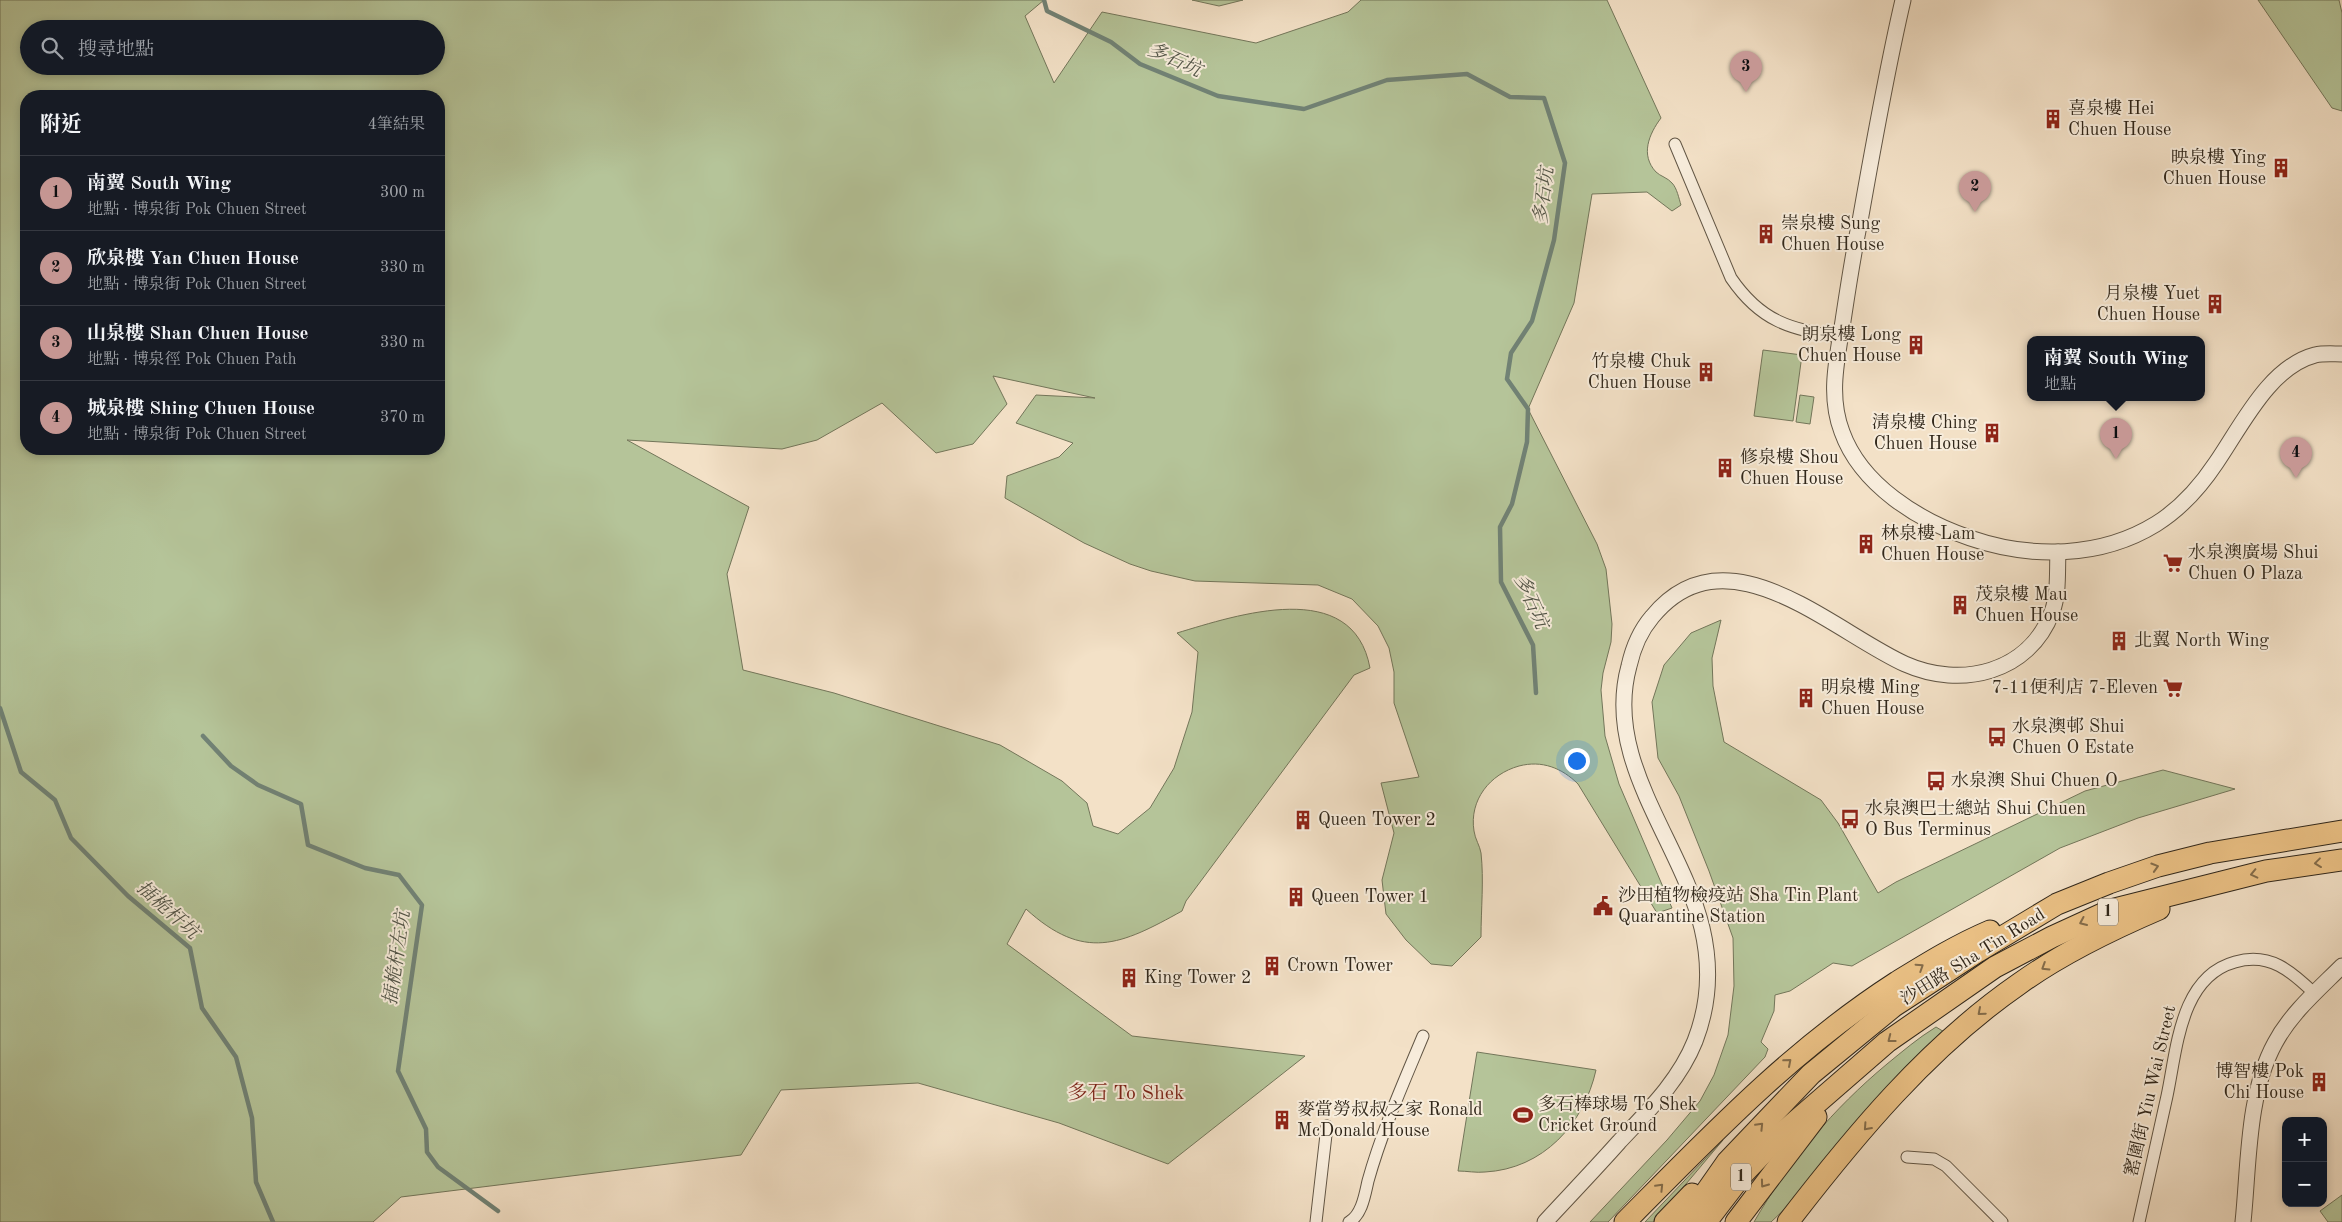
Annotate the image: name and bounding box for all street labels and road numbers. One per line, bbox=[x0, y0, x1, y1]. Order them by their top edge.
road number: 1 bbox=[2098, 899, 2118, 926]
street label: 沙田路 Sha Tin Road bbox=[1897, 904, 2048, 1009]
street label: 窰圍街 Yiu Wai Street bbox=[2121, 1003, 2179, 1178]
road number: 1 bbox=[1731, 1164, 1751, 1190]

